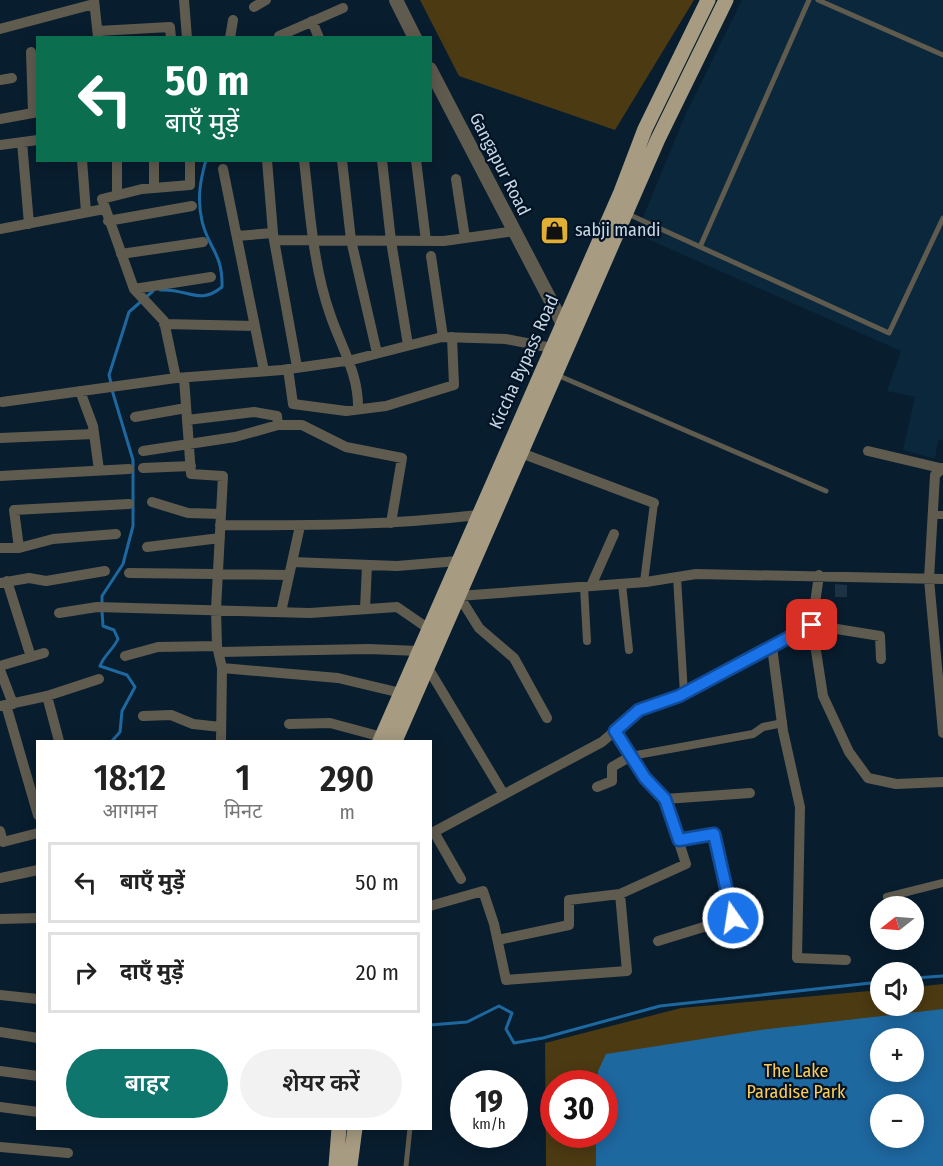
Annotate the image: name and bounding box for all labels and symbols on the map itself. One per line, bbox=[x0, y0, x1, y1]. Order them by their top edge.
street label: Gangapur Road bbox=[465, 109, 535, 219]
shop icon: sabji mandi bbox=[538, 214, 570, 246]
place label: sabji mandi bbox=[575, 219, 661, 241]
street label: Kiccha Bypass Road bbox=[485, 292, 563, 432]
pin bbox=[786, 599, 837, 650]
position arrow bbox=[701, 886, 765, 950]
north arrow bbox=[870, 896, 924, 950]
park label: The Lake Paradise Park bbox=[747, 1060, 846, 1103]
speed limit sign: 30 bbox=[540, 1070, 618, 1148]

